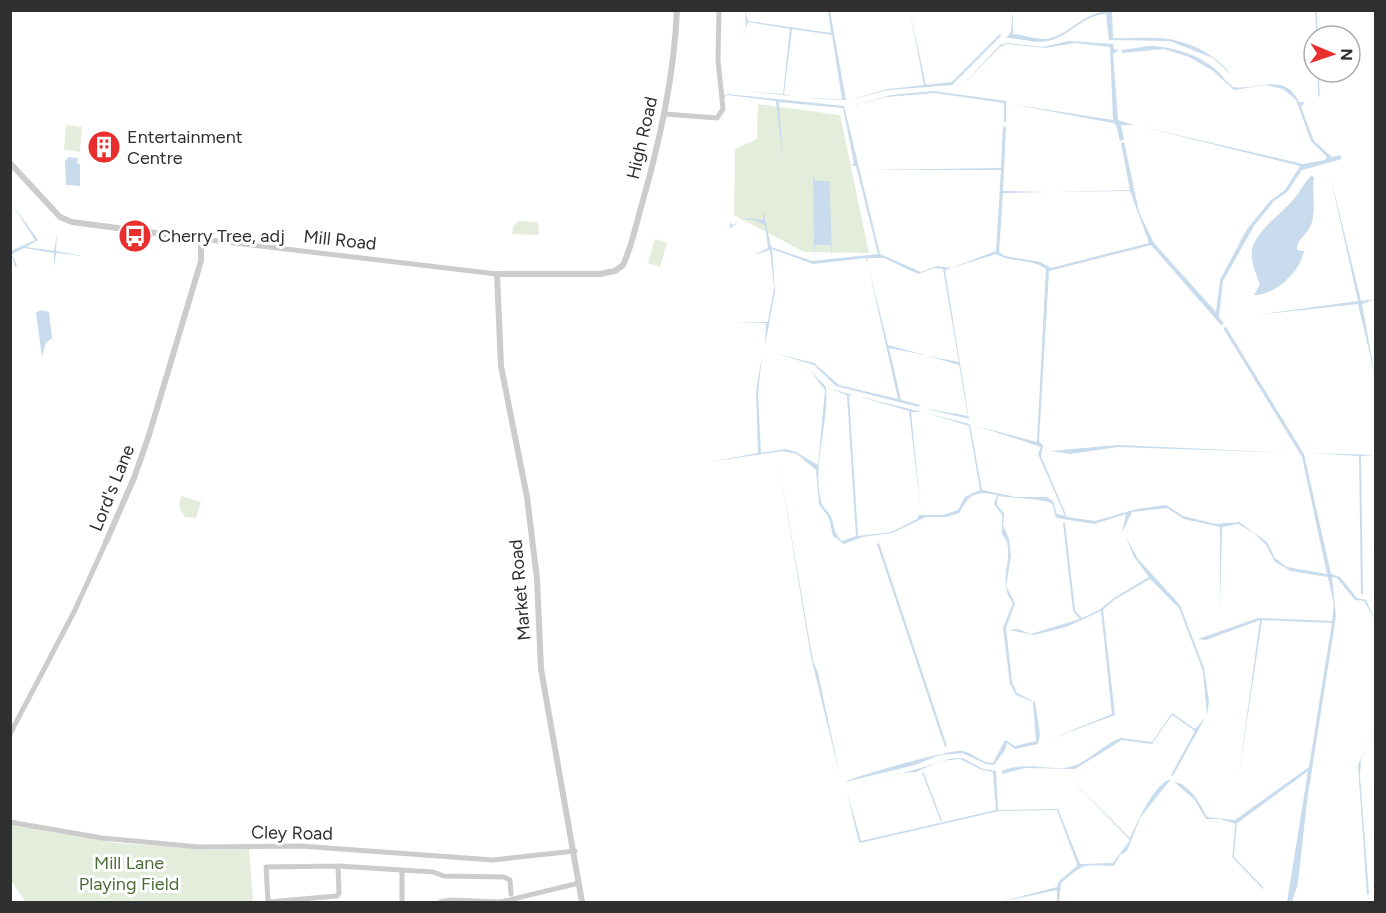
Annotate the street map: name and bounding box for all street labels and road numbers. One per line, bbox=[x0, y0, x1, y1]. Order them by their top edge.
street label: High Road bbox=[622, 95, 662, 181]
street label: Mill Road bbox=[302, 225, 378, 255]
street label: Lord's Lane bbox=[85, 441, 139, 534]
street label: Market Road bbox=[505, 538, 535, 642]
street label: Cley Road bbox=[251, 821, 333, 845]

